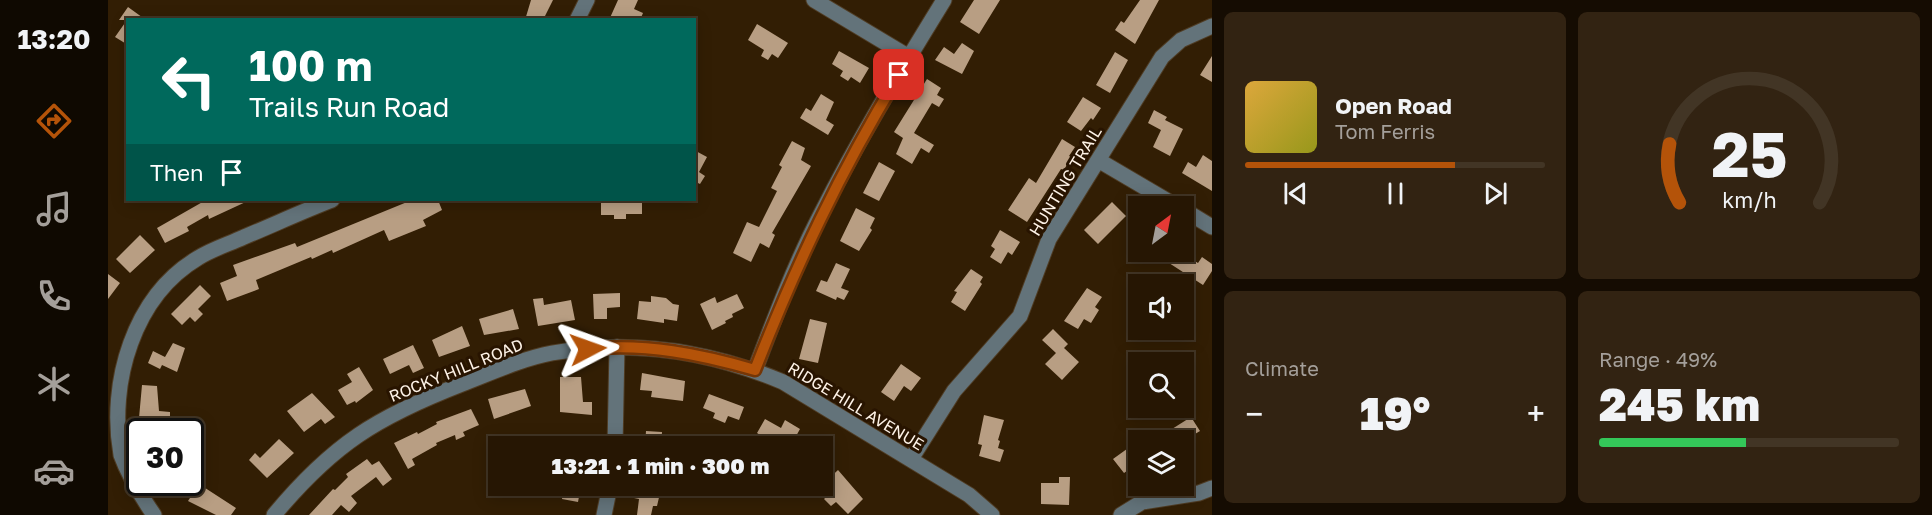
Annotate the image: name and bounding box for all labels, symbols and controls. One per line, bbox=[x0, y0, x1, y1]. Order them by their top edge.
text: 13:20 bbox=[17, 23, 91, 55]
text: 100 m bbox=[249, 40, 372, 90]
icon: left bbox=[150, 42, 228, 120]
pin bbox=[873, 49, 924, 100]
icon: arrive bbox=[882, 58, 915, 91]
text: Trails Run Road bbox=[249, 91, 449, 123]
text: Open Road bbox=[1335, 92, 1452, 119]
icon: directions bbox=[33, 100, 75, 142]
text: 25 bbox=[1711, 116, 1787, 191]
text: Tom Ferris bbox=[1335, 119, 1435, 143]
street label: HUNTING TRAIL bbox=[1024, 123, 1106, 239]
icon: arrive bbox=[215, 156, 248, 189]
text: Then bbox=[150, 159, 203, 186]
icon: previous bbox=[1279, 177, 1312, 210]
icon: pause bbox=[1379, 177, 1412, 210]
icon: next bbox=[1479, 177, 1512, 210]
text: km/h bbox=[1722, 187, 1776, 213]
icon: music bbox=[33, 188, 75, 230]
north arrow bbox=[1128, 196, 1194, 262]
map controls bbox=[1128, 196, 1194, 496]
button: sound bbox=[1128, 274, 1194, 340]
icon: phone bbox=[33, 275, 75, 317]
position arrow bbox=[556, 317, 620, 381]
street label: ROCKY HILL ROAD bbox=[386, 334, 526, 406]
text: Range · 49% bbox=[1599, 347, 1717, 371]
button: search bbox=[1128, 352, 1194, 418]
text: Climate bbox=[1245, 356, 1319, 380]
street label: RIDGE HILL AVENUE bbox=[784, 358, 928, 454]
icon: climate bbox=[33, 363, 75, 405]
text: 245 km bbox=[1599, 377, 1760, 431]
text: 19° bbox=[1360, 386, 1430, 440]
text: − bbox=[1245, 394, 1263, 433]
text: + bbox=[1527, 394, 1545, 433]
speed limit sign: 30 bbox=[126, 418, 204, 496]
button: layers bbox=[1128, 430, 1194, 496]
icon: car bbox=[33, 450, 75, 492]
text: 13:21 · 1 min · 300 m bbox=[552, 452, 769, 479]

